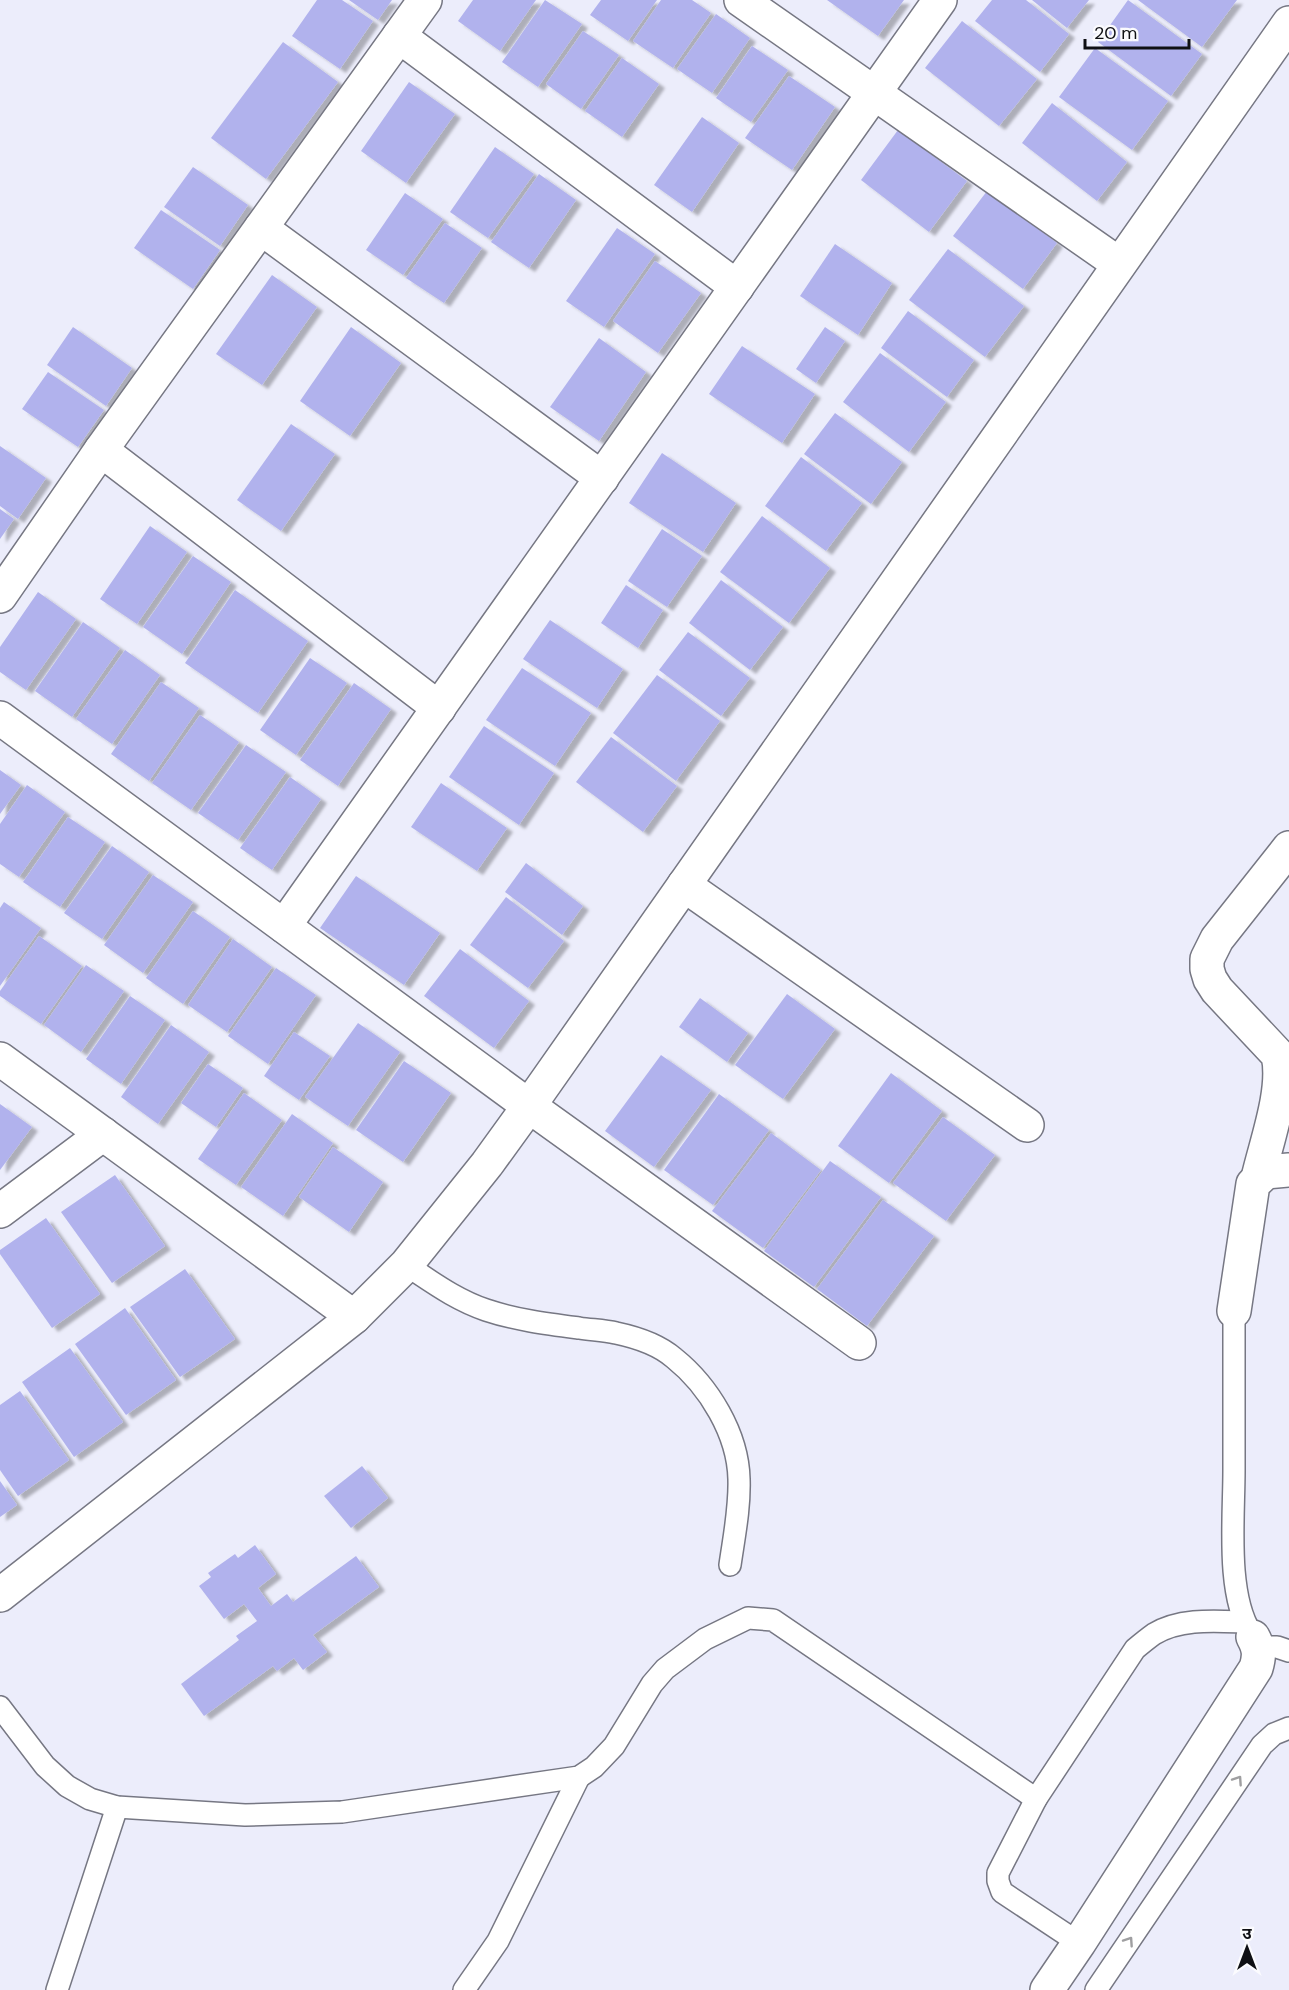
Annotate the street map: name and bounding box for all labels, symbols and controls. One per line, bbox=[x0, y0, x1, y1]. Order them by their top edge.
scale bar bbox=[1085, 12, 1188, 50]
text: 20 m bbox=[1094, 21, 1137, 45]
one-way arrow bbox=[1231, 1776, 1242, 1787]
north arrow bbox=[1217, 1918, 1277, 1978]
text: उ bbox=[1242, 1923, 1252, 1944]
one-way arrow bbox=[1122, 1937, 1133, 1948]

